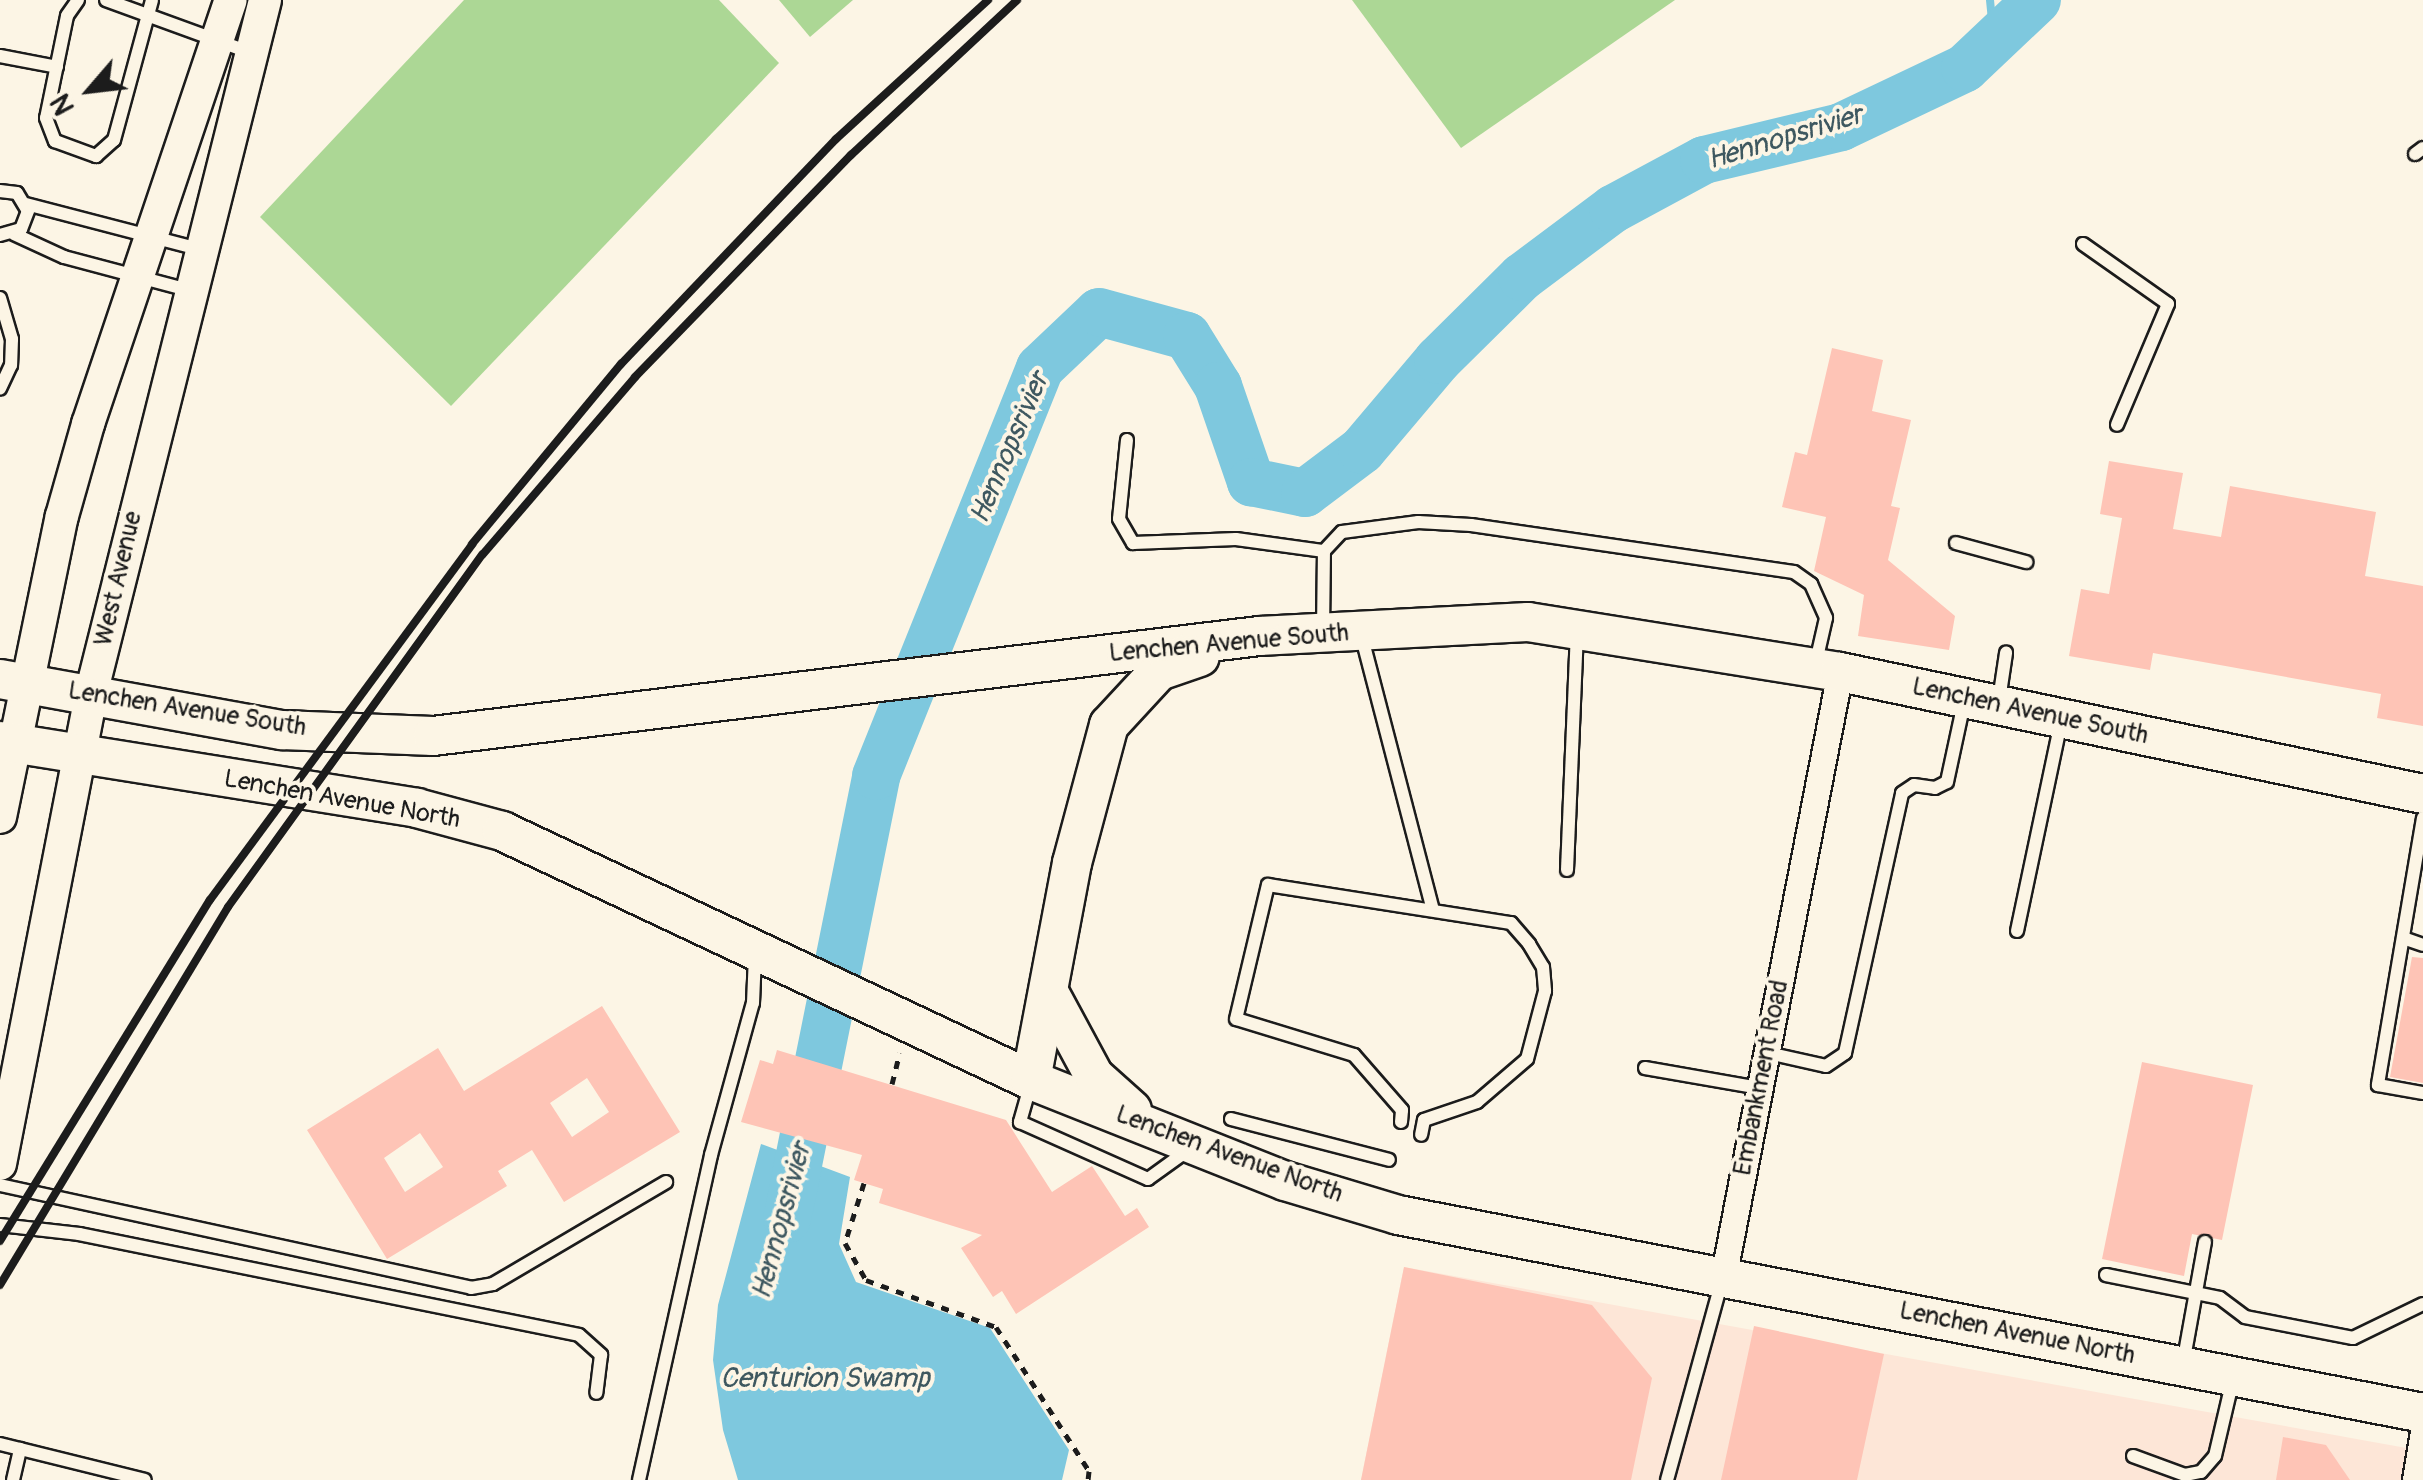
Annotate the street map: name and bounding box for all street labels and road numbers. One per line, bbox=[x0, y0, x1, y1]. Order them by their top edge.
street label: West Avenue bbox=[89, 509, 149, 649]
street label: Lenchen Avenue South bbox=[1108, 619, 1350, 669]
street label: Lenchen Avenue South bbox=[1909, 672, 2151, 752]
street label: Lenchen Avenue South bbox=[66, 676, 308, 744]
street label: Lenchen Avenue North bbox=[222, 764, 462, 836]
street label: Embankment Road bbox=[1728, 978, 1796, 1178]
street label: Lenchen Avenue North bbox=[1111, 1100, 1347, 1210]
street label: Lenchen Avenue North bbox=[1897, 1296, 2137, 1372]

